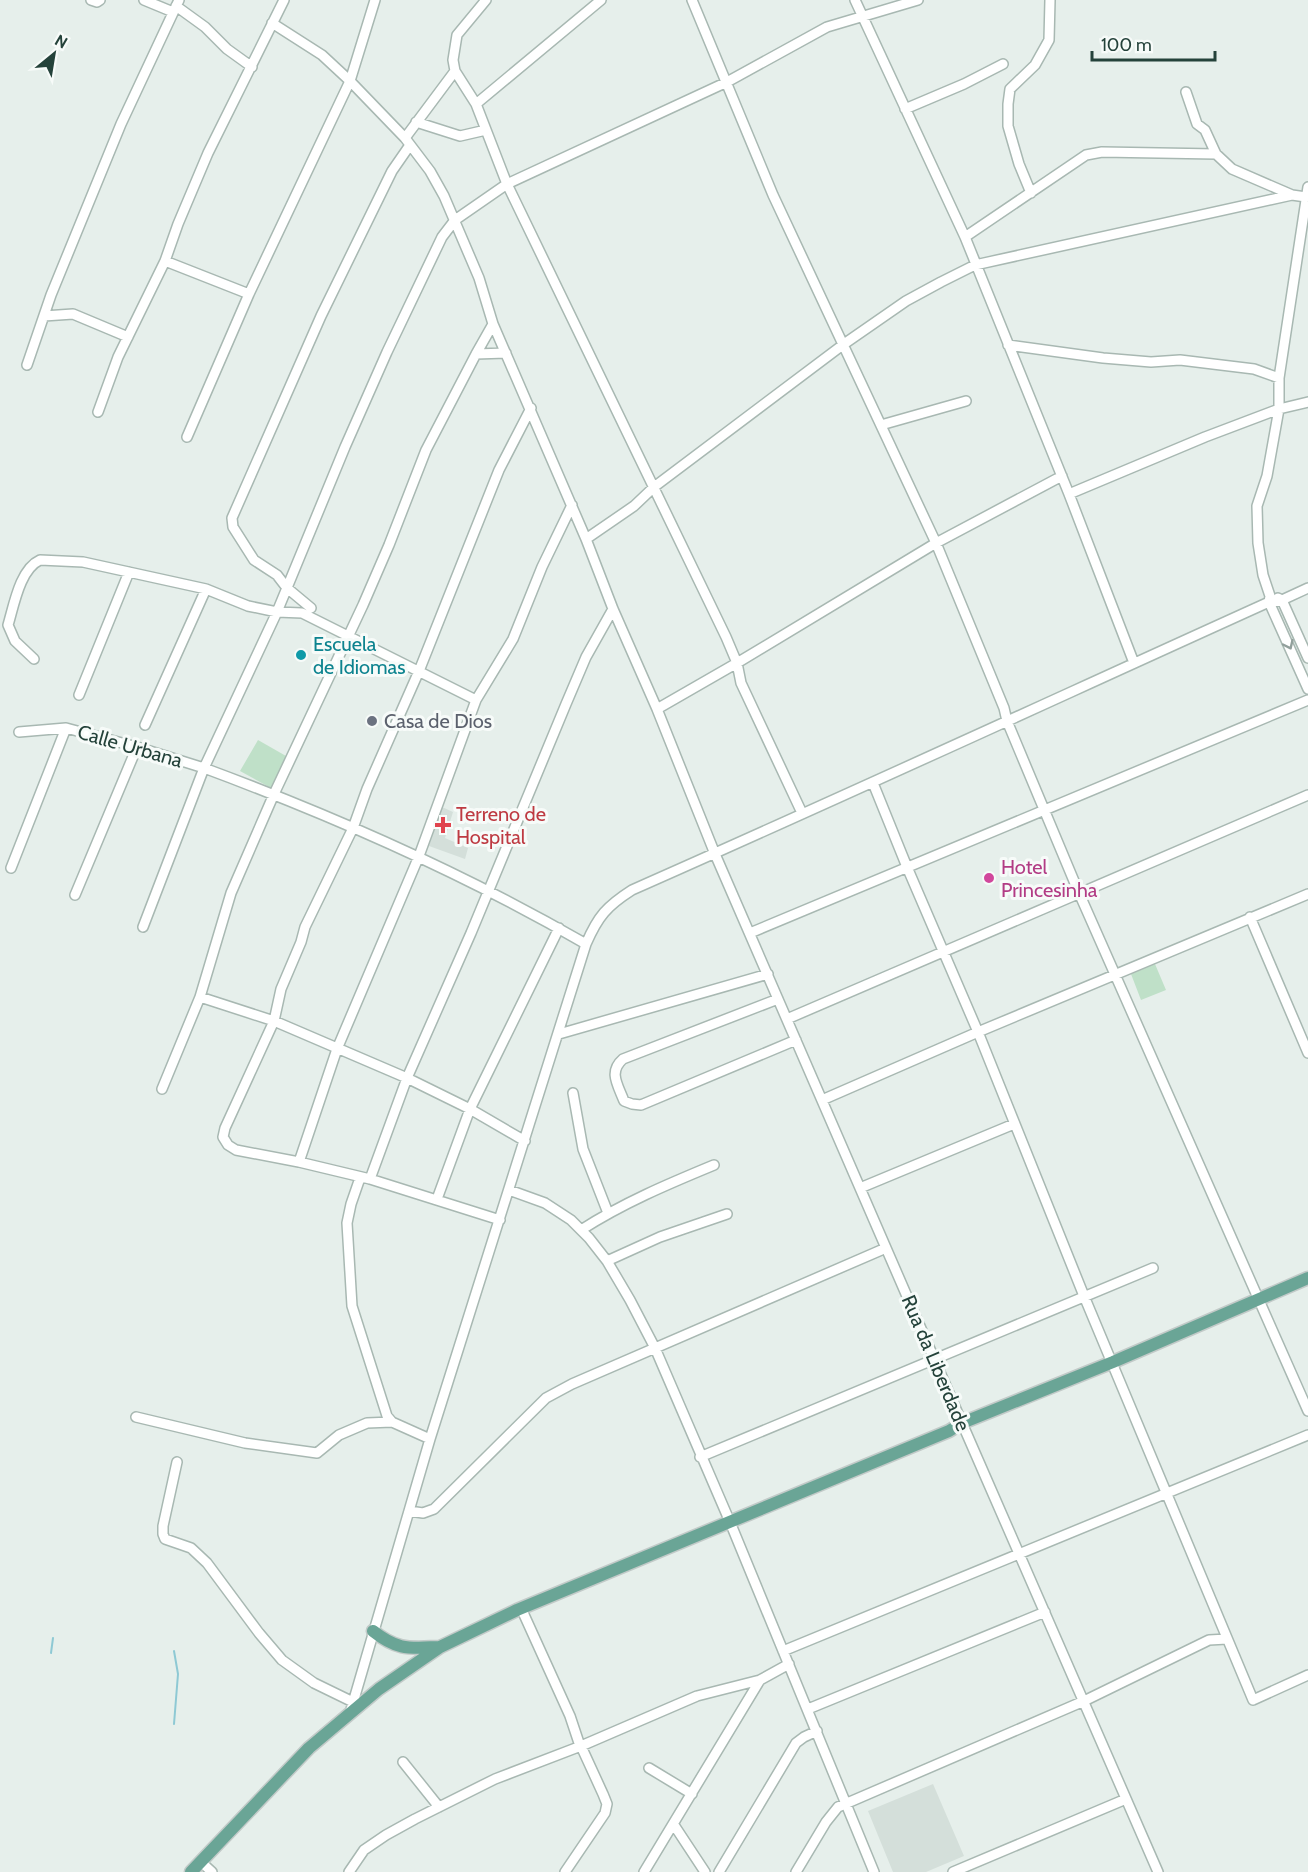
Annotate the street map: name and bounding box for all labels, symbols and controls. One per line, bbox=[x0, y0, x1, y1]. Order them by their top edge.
north arrow bbox=[24, 24, 84, 84]
scale bar bbox=[1092, 24, 1215, 62]
text: N bbox=[52, 30, 71, 52]
text: 100 m bbox=[1101, 34, 1152, 56]
place label: Escuela de Idiomas bbox=[313, 632, 405, 679]
one-way arrow bbox=[1282, 639, 1294, 650]
marker: Escuela de Idiomas bbox=[294, 648, 308, 662]
place label: Casa de Dios bbox=[384, 709, 492, 733]
marker: Casa de Dios bbox=[365, 714, 379, 728]
street label: Calle Urbana bbox=[75, 720, 186, 773]
place label: Terreno de Hospital bbox=[456, 802, 546, 849]
marker: Terreno de Hospital bbox=[434, 816, 452, 834]
place label: Hotel Princesinha bbox=[1001, 855, 1098, 902]
marker: Hotel Princesinha bbox=[982, 871, 996, 885]
street label: Rua da Liberdade bbox=[897, 1291, 975, 1435]

